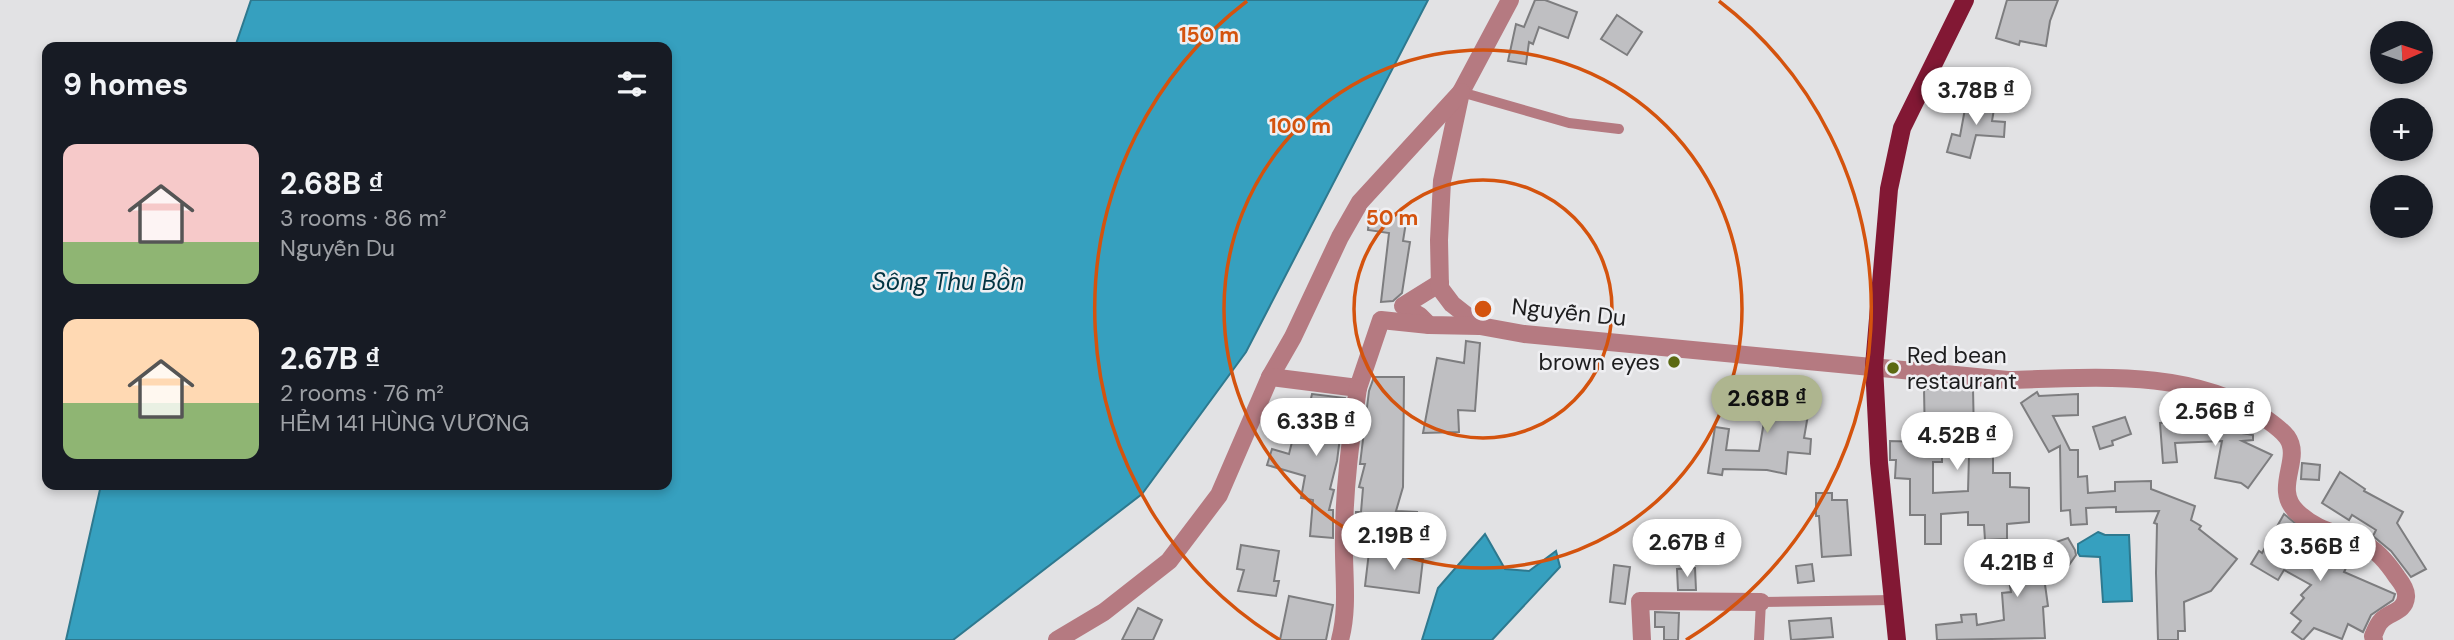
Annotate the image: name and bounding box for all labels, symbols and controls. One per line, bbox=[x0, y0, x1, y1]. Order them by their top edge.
text: 150 m bbox=[1179, 21, 1239, 49]
north arrow bbox=[2370, 21, 2432, 84]
map controls bbox=[2370, 21, 2433, 238]
text: 9 homes bbox=[63, 65, 188, 104]
icon: filters bbox=[613, 65, 651, 103]
pin: 3.78B ₫ bbox=[1911, 68, 2041, 127]
text: 3.78B ₫ bbox=[1937, 75, 2015, 105]
button: + bbox=[2370, 98, 2433, 161]
text: 100 m bbox=[1269, 112, 1331, 140]
text: 2.68B ₫ bbox=[280, 164, 384, 203]
icon: home bbox=[119, 172, 203, 256]
button: − bbox=[2370, 175, 2433, 238]
text: 3 rooms · 86 m² bbox=[280, 203, 447, 233]
text: 50 m bbox=[1366, 204, 1418, 232]
text: Nguyễn Du bbox=[280, 233, 395, 263]
water label: Sông Thu Bồn bbox=[872, 266, 1024, 297]
street label: Nguyễn Du bbox=[1510, 291, 1628, 333]
centre of rings bbox=[1471, 297, 1495, 321]
text: 2.67B ₫ bbox=[280, 339, 380, 378]
place label: Red bean restaurant bbox=[1907, 340, 2017, 396]
icon: home bbox=[119, 347, 203, 431]
place label: brown eyes bbox=[1539, 347, 1660, 377]
marker: brown eyes bbox=[1666, 354, 1682, 370]
marker: Red bean restaurant bbox=[1885, 360, 1901, 376]
pin: 2.68B ₫ bbox=[1702, 376, 1832, 435]
text: 2 rooms · 76 m² bbox=[280, 378, 444, 408]
text: 2.68B ₫ bbox=[1727, 383, 1807, 413]
pin: 2.56B ₫ bbox=[2150, 388, 2280, 448]
text: 2.56B ₫ bbox=[2175, 396, 2255, 426]
pin: 6.33B ₫ bbox=[1251, 398, 1381, 458]
text: 6.33B ₫ bbox=[1276, 406, 1356, 436]
text: HẺM 141 HÙNG VƯƠNG bbox=[280, 408, 529, 438]
pin: 4.52B ₫ bbox=[1892, 412, 2022, 472]
text: 4.52B ₫ bbox=[1917, 420, 1997, 450]
pin: 2.19B ₫ bbox=[1329, 512, 1459, 572]
text: 2.19B ₫ bbox=[1357, 520, 1431, 550]
pin: 2.67B ₫ bbox=[1622, 520, 1752, 579]
pin: 3.56B ₫ bbox=[2255, 524, 2385, 583]
text: 2.67B ₫ bbox=[1649, 527, 1725, 557]
text: 3.56B ₫ bbox=[2280, 531, 2360, 561]
pin: 4.21B ₫ bbox=[1952, 540, 2082, 599]
text: 4.21B ₫ bbox=[1980, 547, 2054, 577]

